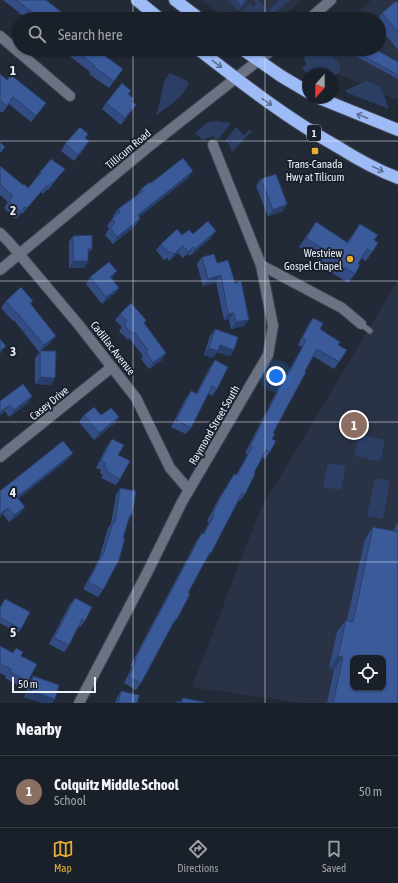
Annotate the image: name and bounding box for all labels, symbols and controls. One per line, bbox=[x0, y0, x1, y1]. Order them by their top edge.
search box bbox=[12, 12, 386, 56]
icon: search bbox=[26, 23, 48, 45]
text: Search here bbox=[58, 26, 123, 43]
one-way arrow bbox=[212, 60, 223, 68]
text: 1 bbox=[10, 63, 16, 78]
north arrow bbox=[302, 68, 338, 104]
one-way arrow bbox=[262, 98, 273, 106]
one-way arrow bbox=[356, 111, 368, 119]
road number: 1 bbox=[307, 125, 321, 141]
street label: Tillicum Road bbox=[103, 127, 153, 171]
marker: Trans-Canada Hwy at Tilicum bbox=[310, 146, 320, 156]
place label: Trans-Canada Hwy at Tilicum bbox=[286, 158, 344, 183]
one-way arrow bbox=[372, 166, 384, 173]
text: 2 bbox=[10, 203, 16, 218]
place label: Westview Gospel Chapel bbox=[284, 247, 342, 272]
marker: Westview Gospel Chapel bbox=[345, 254, 355, 264]
street label: Cadillac Avenue bbox=[88, 319, 138, 377]
text: 3 bbox=[10, 344, 16, 359]
your location bbox=[266, 366, 286, 386]
street label: Raymond Street South bbox=[186, 383, 242, 467]
street label: Casey Drive bbox=[27, 384, 71, 422]
pin: 1 bbox=[341, 410, 367, 440]
text: 4 bbox=[9, 485, 16, 500]
text: 5 bbox=[10, 625, 16, 640]
map controls bbox=[350, 655, 386, 691]
button: locate bbox=[350, 655, 386, 691]
scale bar bbox=[12, 675, 96, 694]
text: 50 m bbox=[18, 678, 38, 690]
text: Nearby bbox=[16, 719, 62, 739]
text: Colquitz Middle School bbox=[54, 776, 179, 793]
text: 1 bbox=[26, 784, 32, 799]
text: 50 m bbox=[359, 784, 382, 799]
text: School bbox=[54, 793, 86, 808]
tab: Map bbox=[52, 838, 74, 874]
tab: Directions bbox=[177, 838, 218, 874]
tab: Saved bbox=[322, 838, 346, 874]

